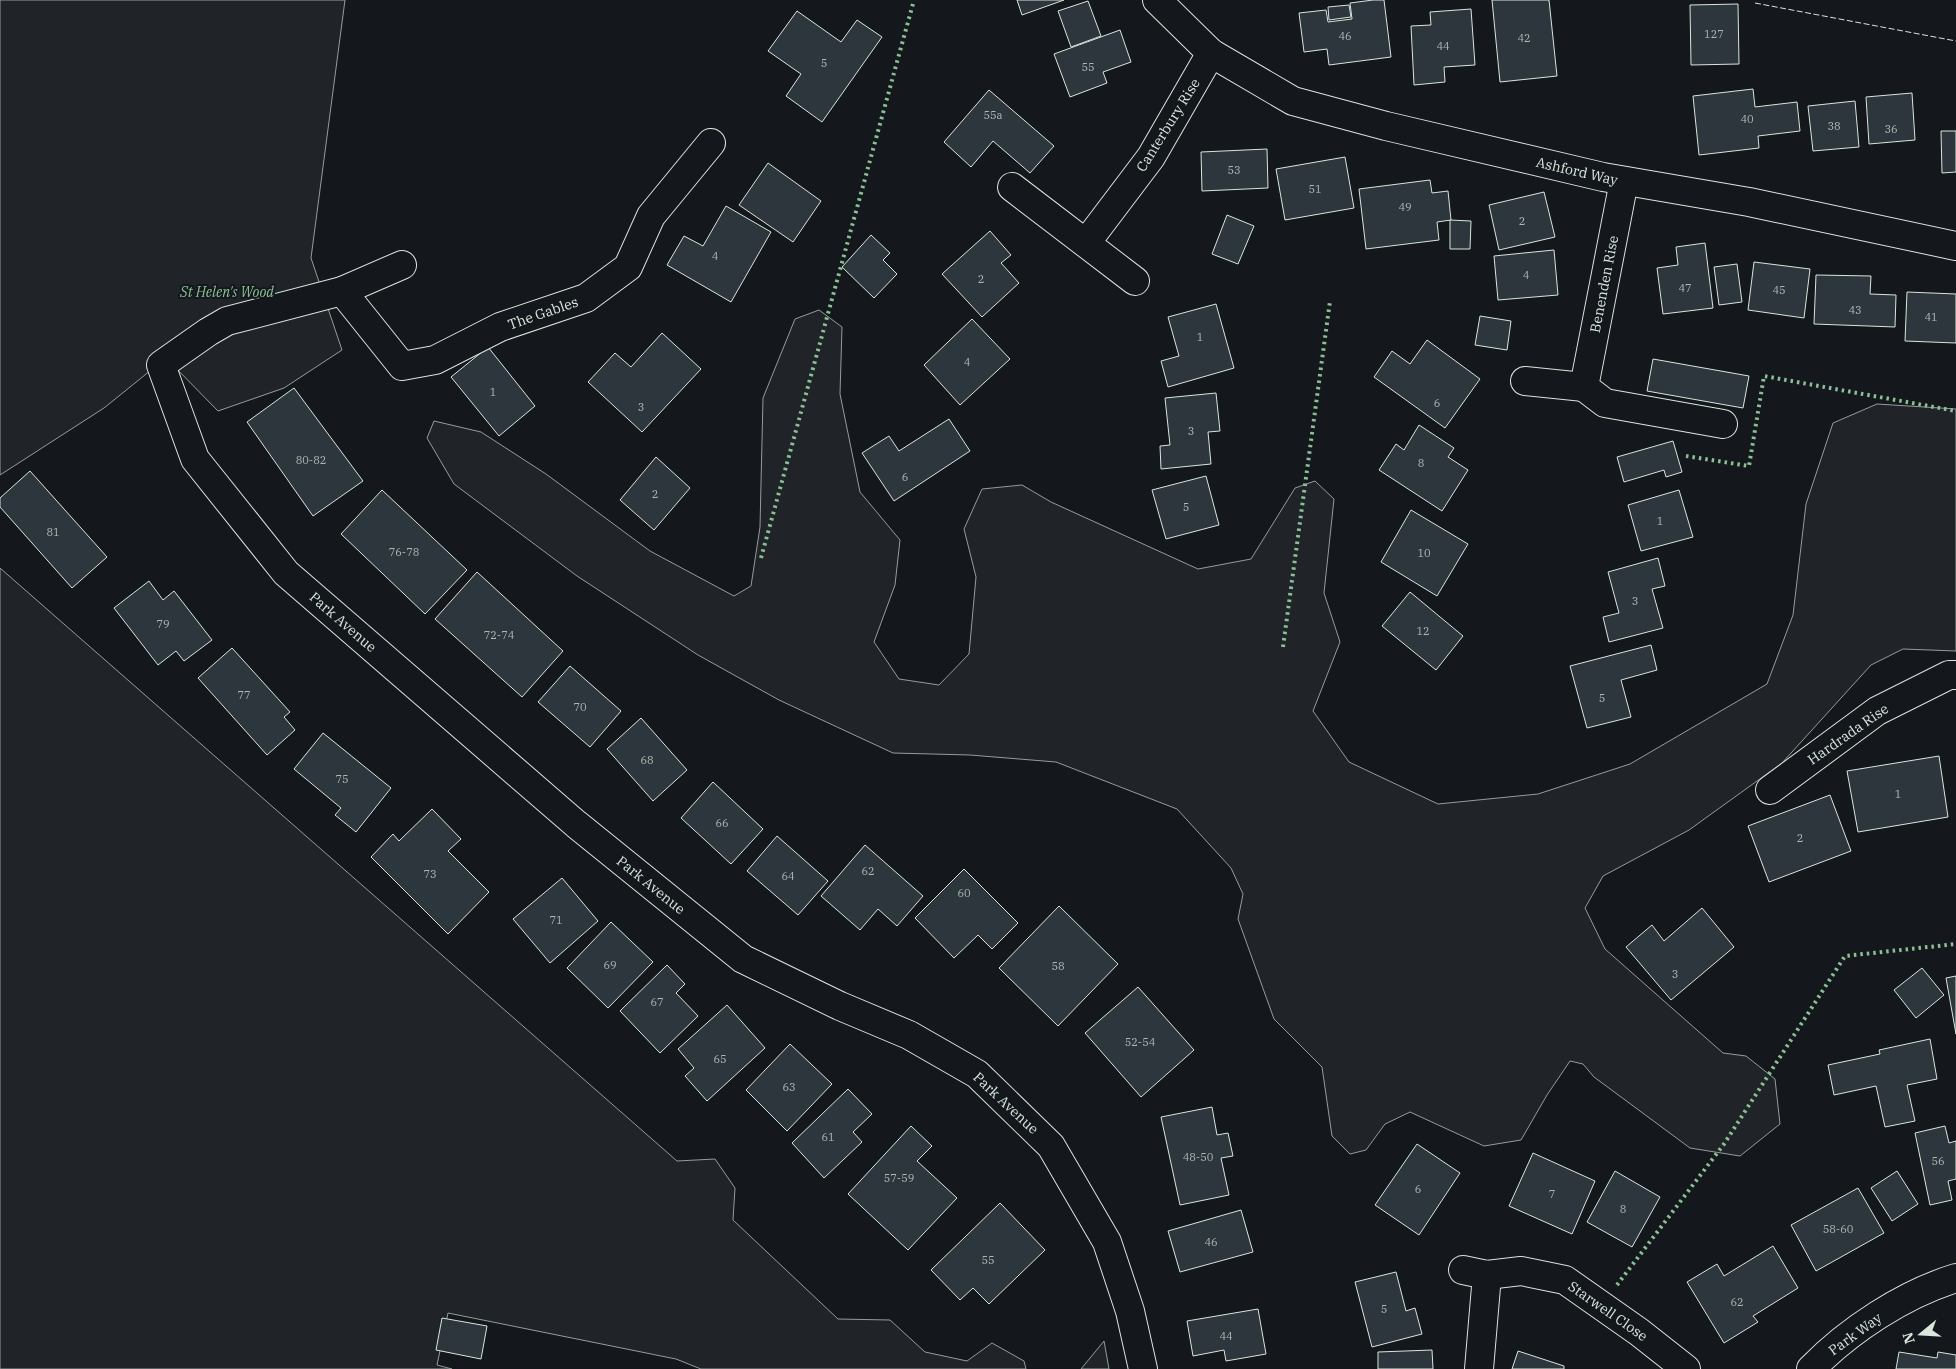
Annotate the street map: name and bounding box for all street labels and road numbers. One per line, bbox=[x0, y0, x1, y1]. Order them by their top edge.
street label: Canterbury Rise bbox=[1132, 75, 1204, 175]
street label: Ashford Way bbox=[1534, 153, 1620, 189]
street label: Benenden Rise bbox=[1586, 234, 1622, 334]
street label: The Gables bbox=[505, 293, 581, 333]
street label: Park Avenue bbox=[306, 588, 380, 656]
street label: Hardrada Rise bbox=[1804, 699, 1892, 769]
street label: Park Avenue bbox=[613, 852, 689, 918]
street label: Park Avenue bbox=[969, 1068, 1043, 1138]
street label: Starwell Close bbox=[1565, 1277, 1651, 1345]
street label: Park Way bbox=[1825, 1308, 1886, 1359]

